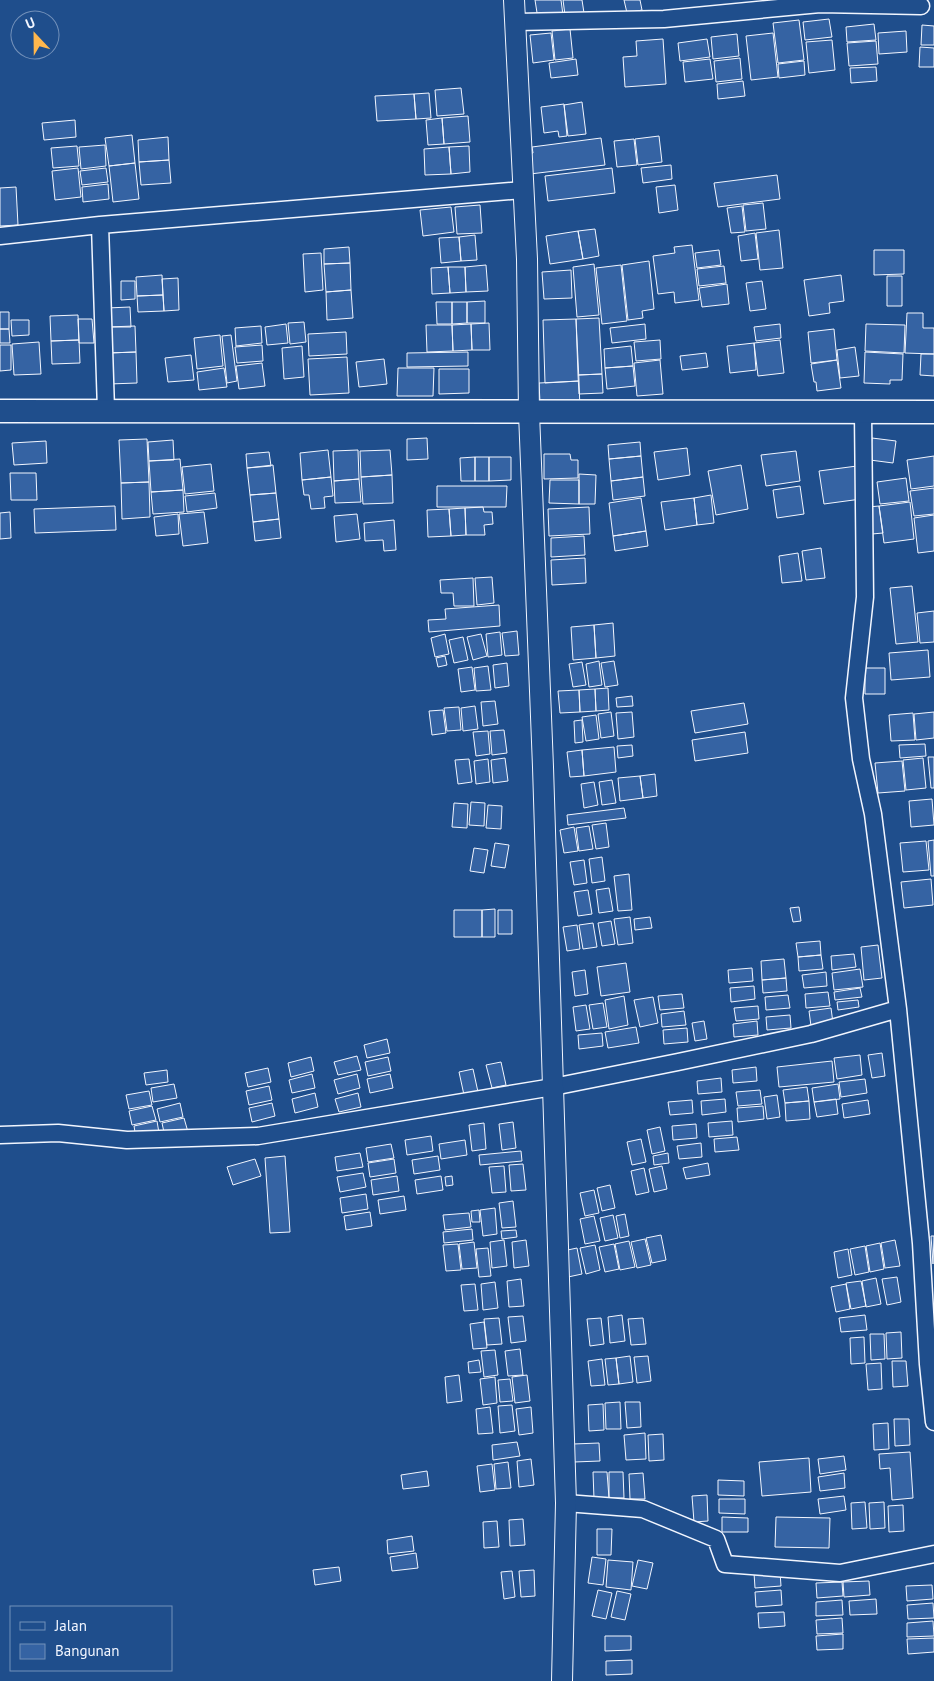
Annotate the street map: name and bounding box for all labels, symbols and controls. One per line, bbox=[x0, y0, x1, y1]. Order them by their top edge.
north arrow bbox=[10, 10, 60, 60]
text: U bbox=[23, 13, 38, 33]
legend bbox=[10, 1606, 172, 1671]
text: Jalan bbox=[54, 1616, 87, 1635]
text: Bangunan bbox=[55, 1641, 119, 1660]

